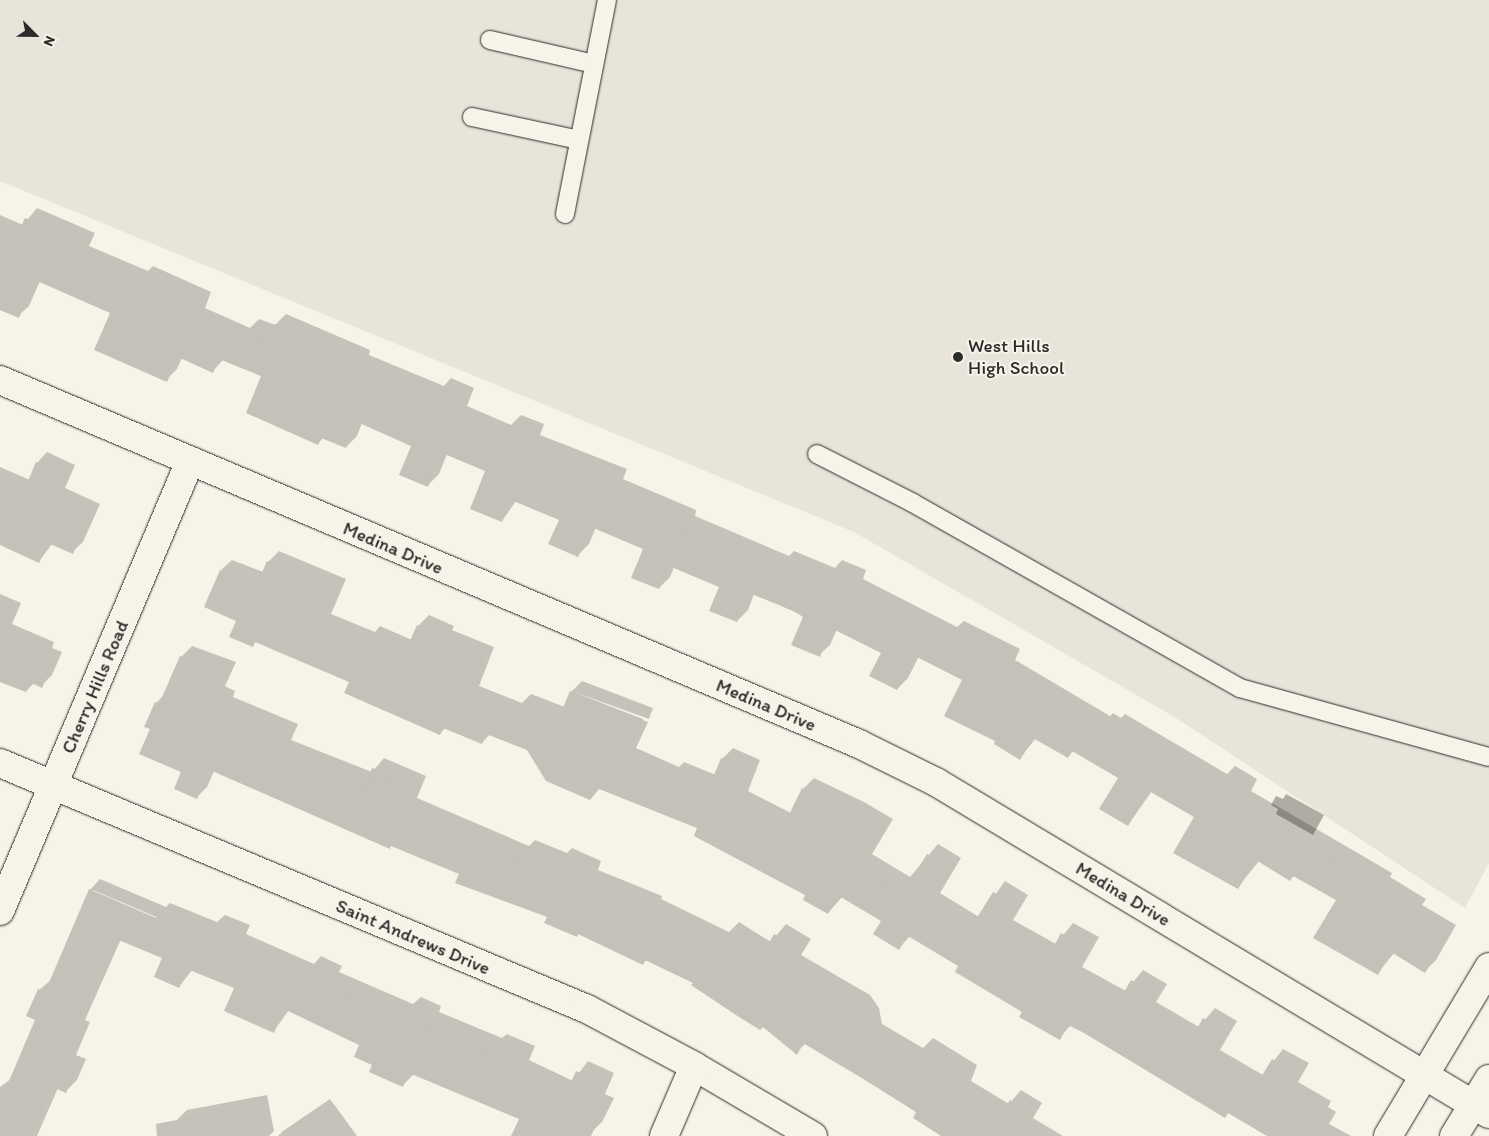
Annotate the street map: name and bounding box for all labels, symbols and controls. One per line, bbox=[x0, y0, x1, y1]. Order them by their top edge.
north arrow bbox=[10, 10, 60, 60]
text: N bbox=[40, 33, 59, 49]
place label: West Hills High School bbox=[968, 335, 1064, 379]
marker: West Hills High School bbox=[952, 351, 964, 363]
street label: Medina Drive bbox=[340, 517, 446, 579]
street label: Cherry Hills Road bbox=[57, 617, 133, 757]
street label: Medina Drive bbox=[713, 674, 819, 736]
street label: Medina Drive bbox=[1072, 857, 1174, 931]
street label: Saint Andrews Drive bbox=[332, 894, 494, 980]

